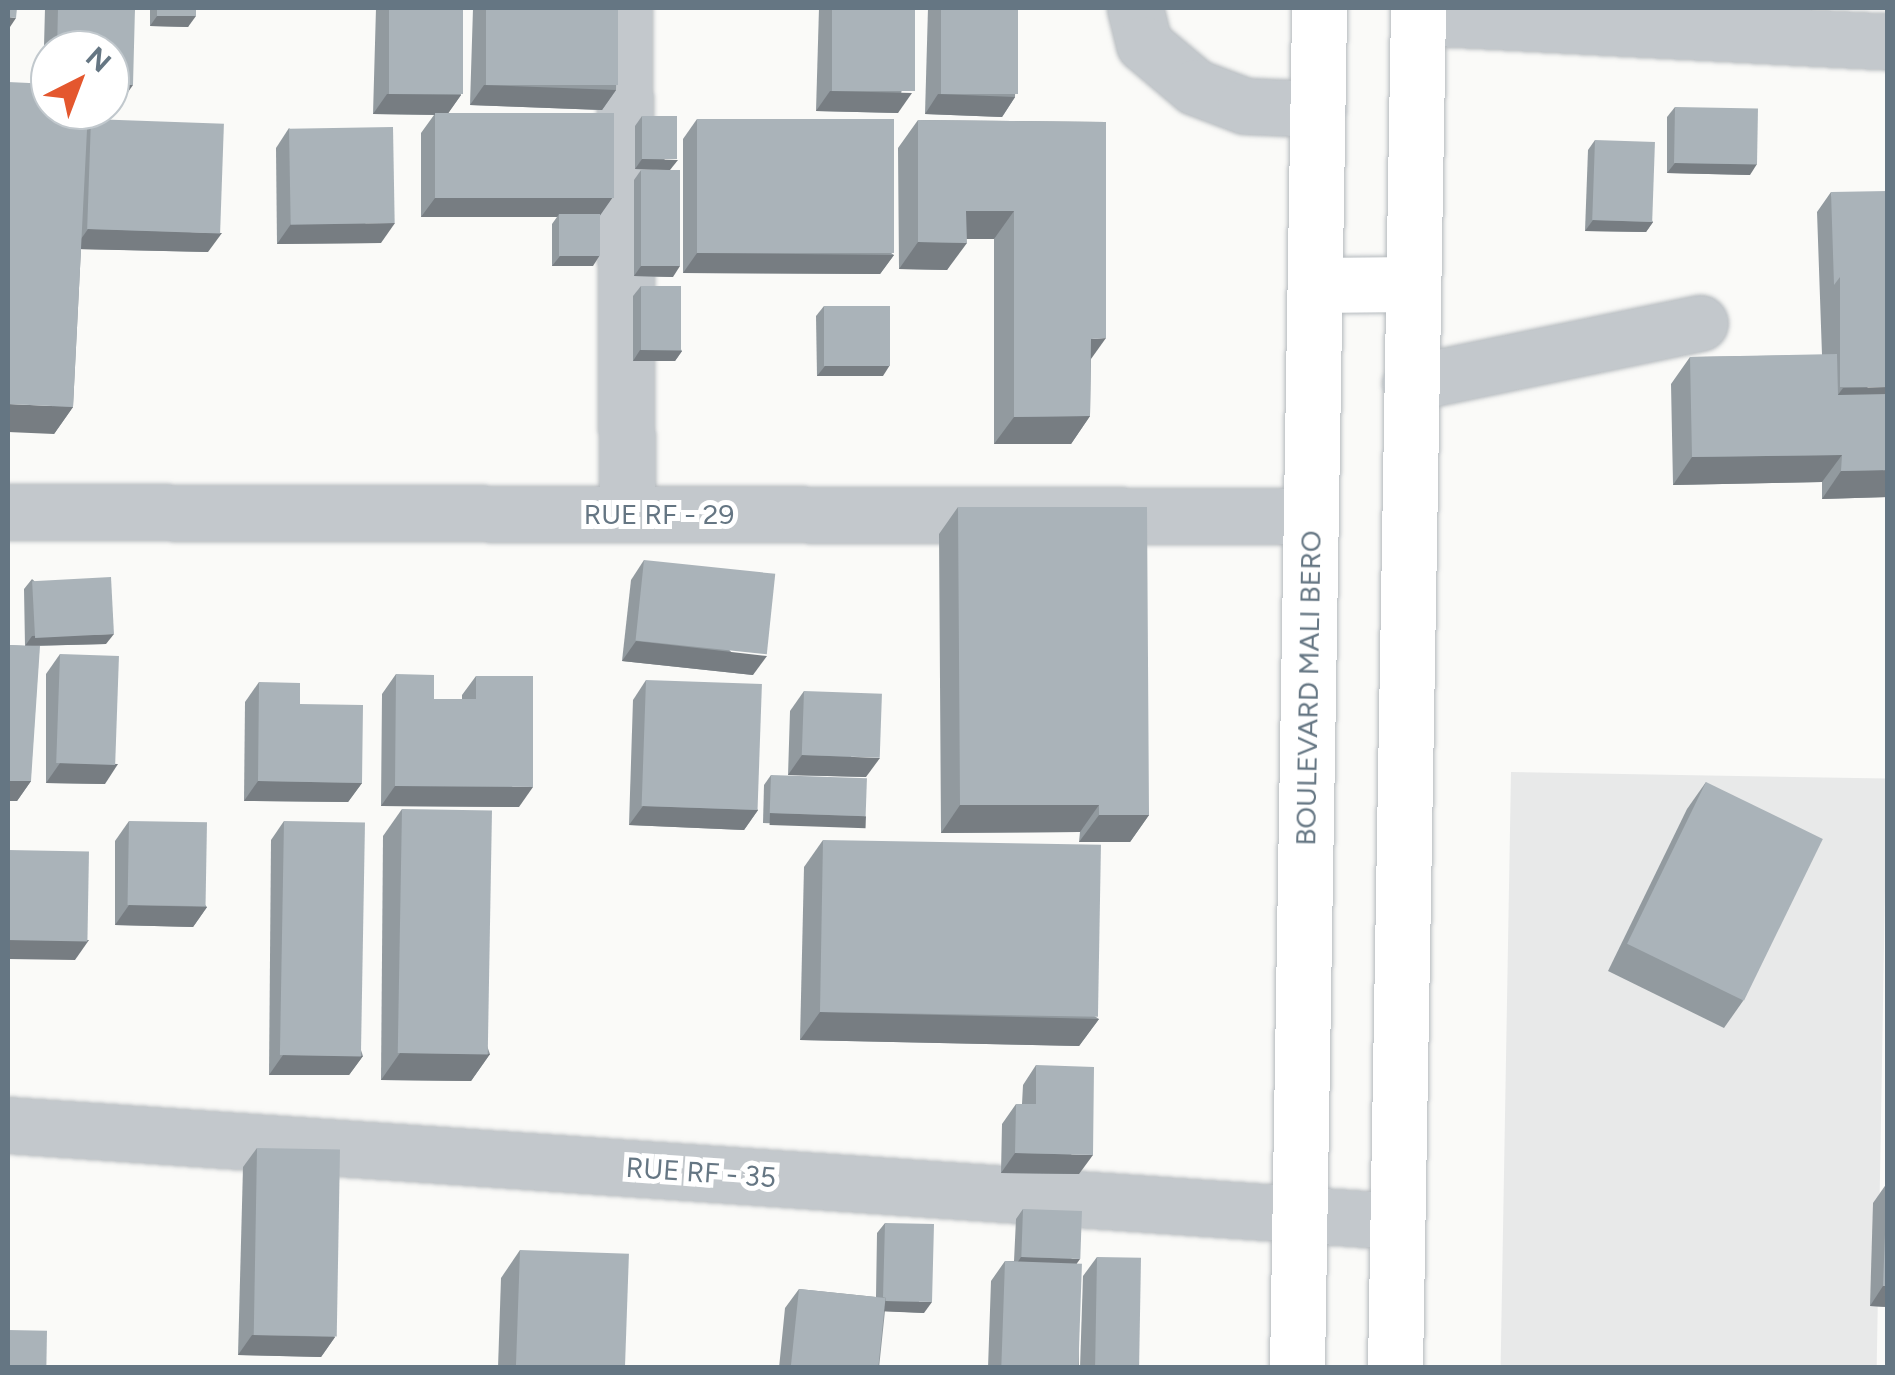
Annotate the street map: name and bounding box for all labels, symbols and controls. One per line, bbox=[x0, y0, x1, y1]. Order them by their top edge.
north arrow bbox=[30, 30, 130, 130]
text: N bbox=[79, 39, 118, 79]
street label: RUE RF - 29 bbox=[584, 497, 734, 531]
street label: BOULEVARD MALI BERO bbox=[1288, 530, 1328, 846]
street label: RUE RF - 35 bbox=[625, 1150, 777, 1194]

